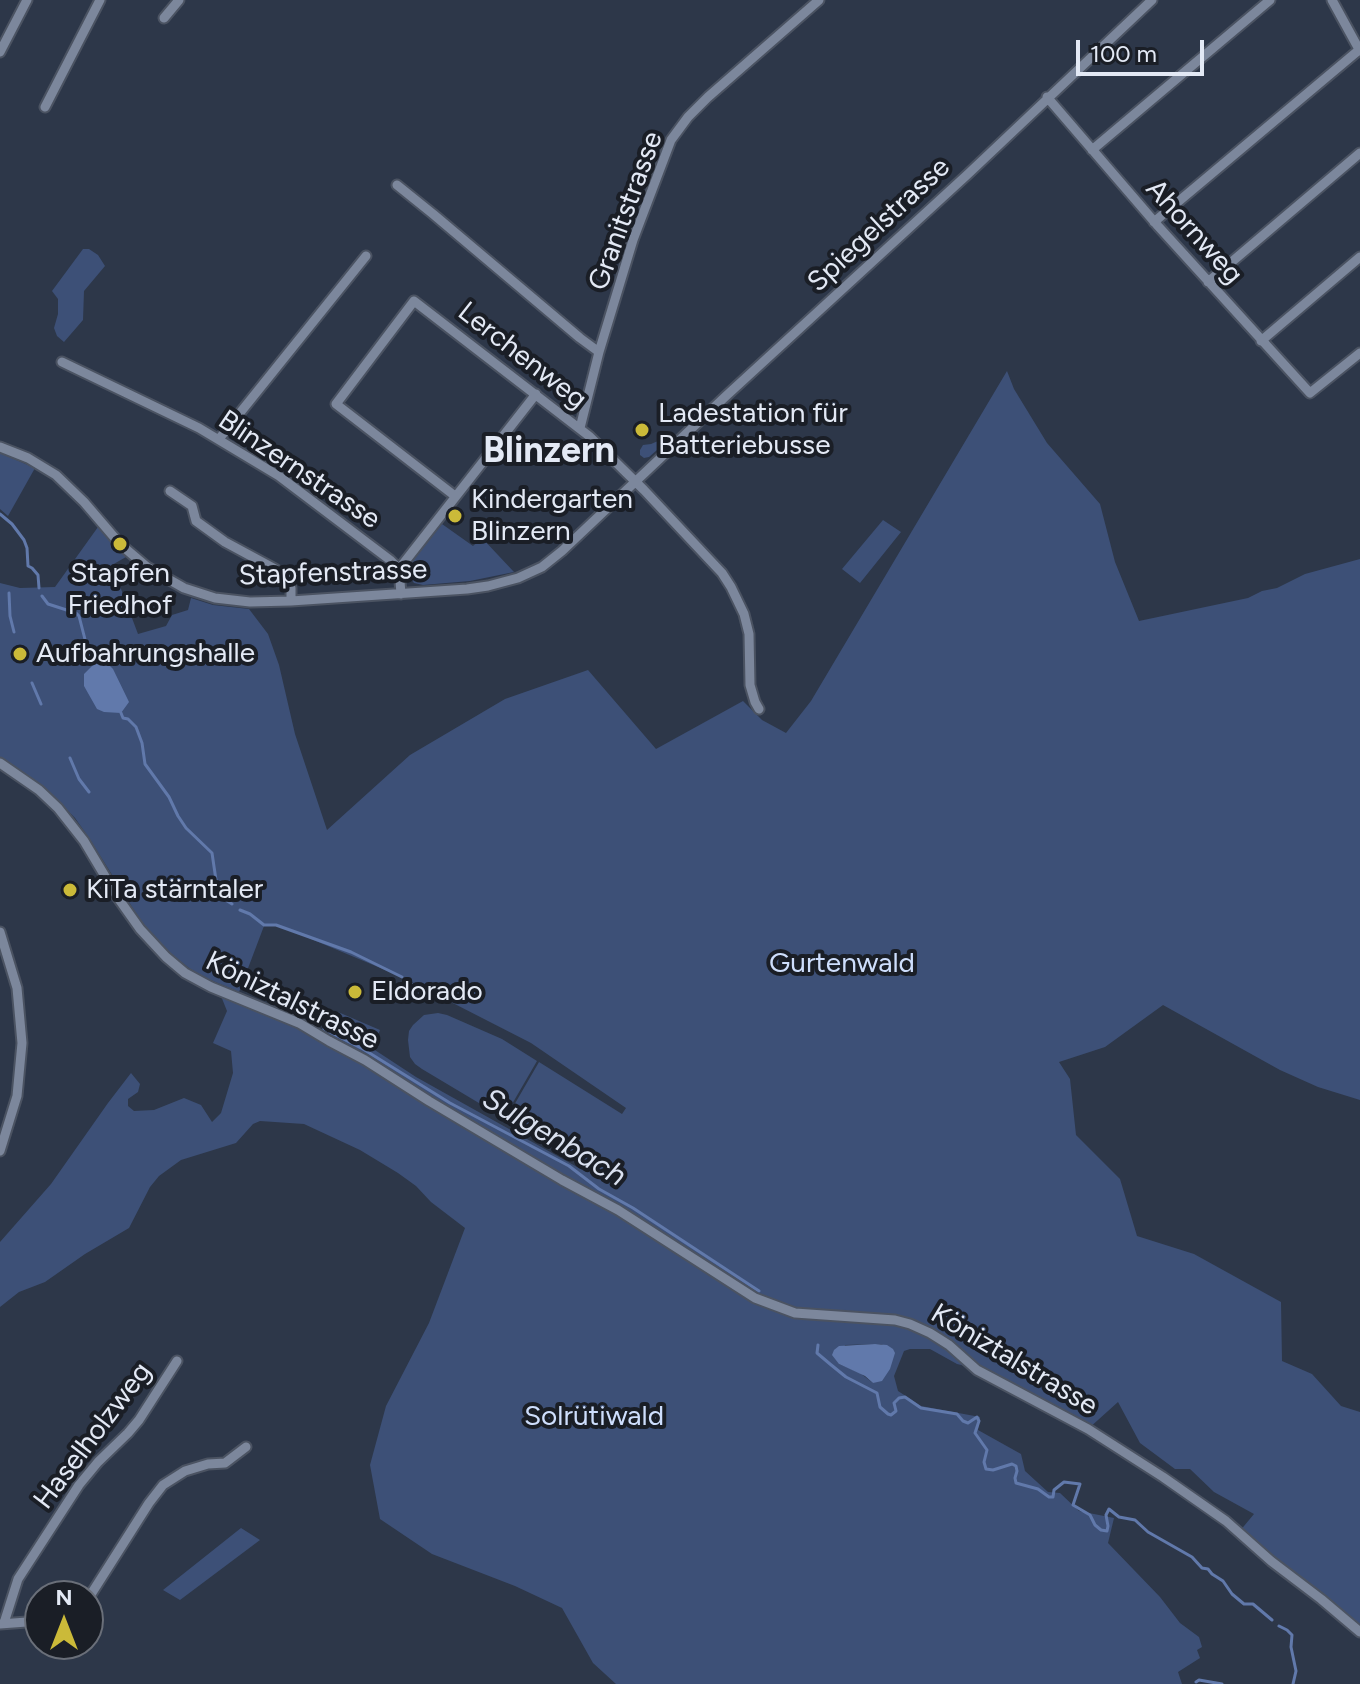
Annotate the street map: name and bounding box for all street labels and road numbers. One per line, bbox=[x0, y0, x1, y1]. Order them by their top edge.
street label: Granitstrasse bbox=[582, 127, 670, 295]
street label: Spiegelstrasse bbox=[801, 151, 957, 299]
street label: Ahornweg bbox=[1138, 173, 1250, 291]
street label: Lerchenweg bbox=[451, 295, 593, 417]
street label: Blinzernstrasse bbox=[212, 403, 386, 537]
street label: Stapfenstrasse bbox=[238, 553, 428, 593]
street label: Köniztalstrasse bbox=[200, 945, 384, 1057]
street label: Köniztalstrasse bbox=[924, 1297, 1104, 1423]
street label: Haselholzweg bbox=[27, 1356, 159, 1516]

